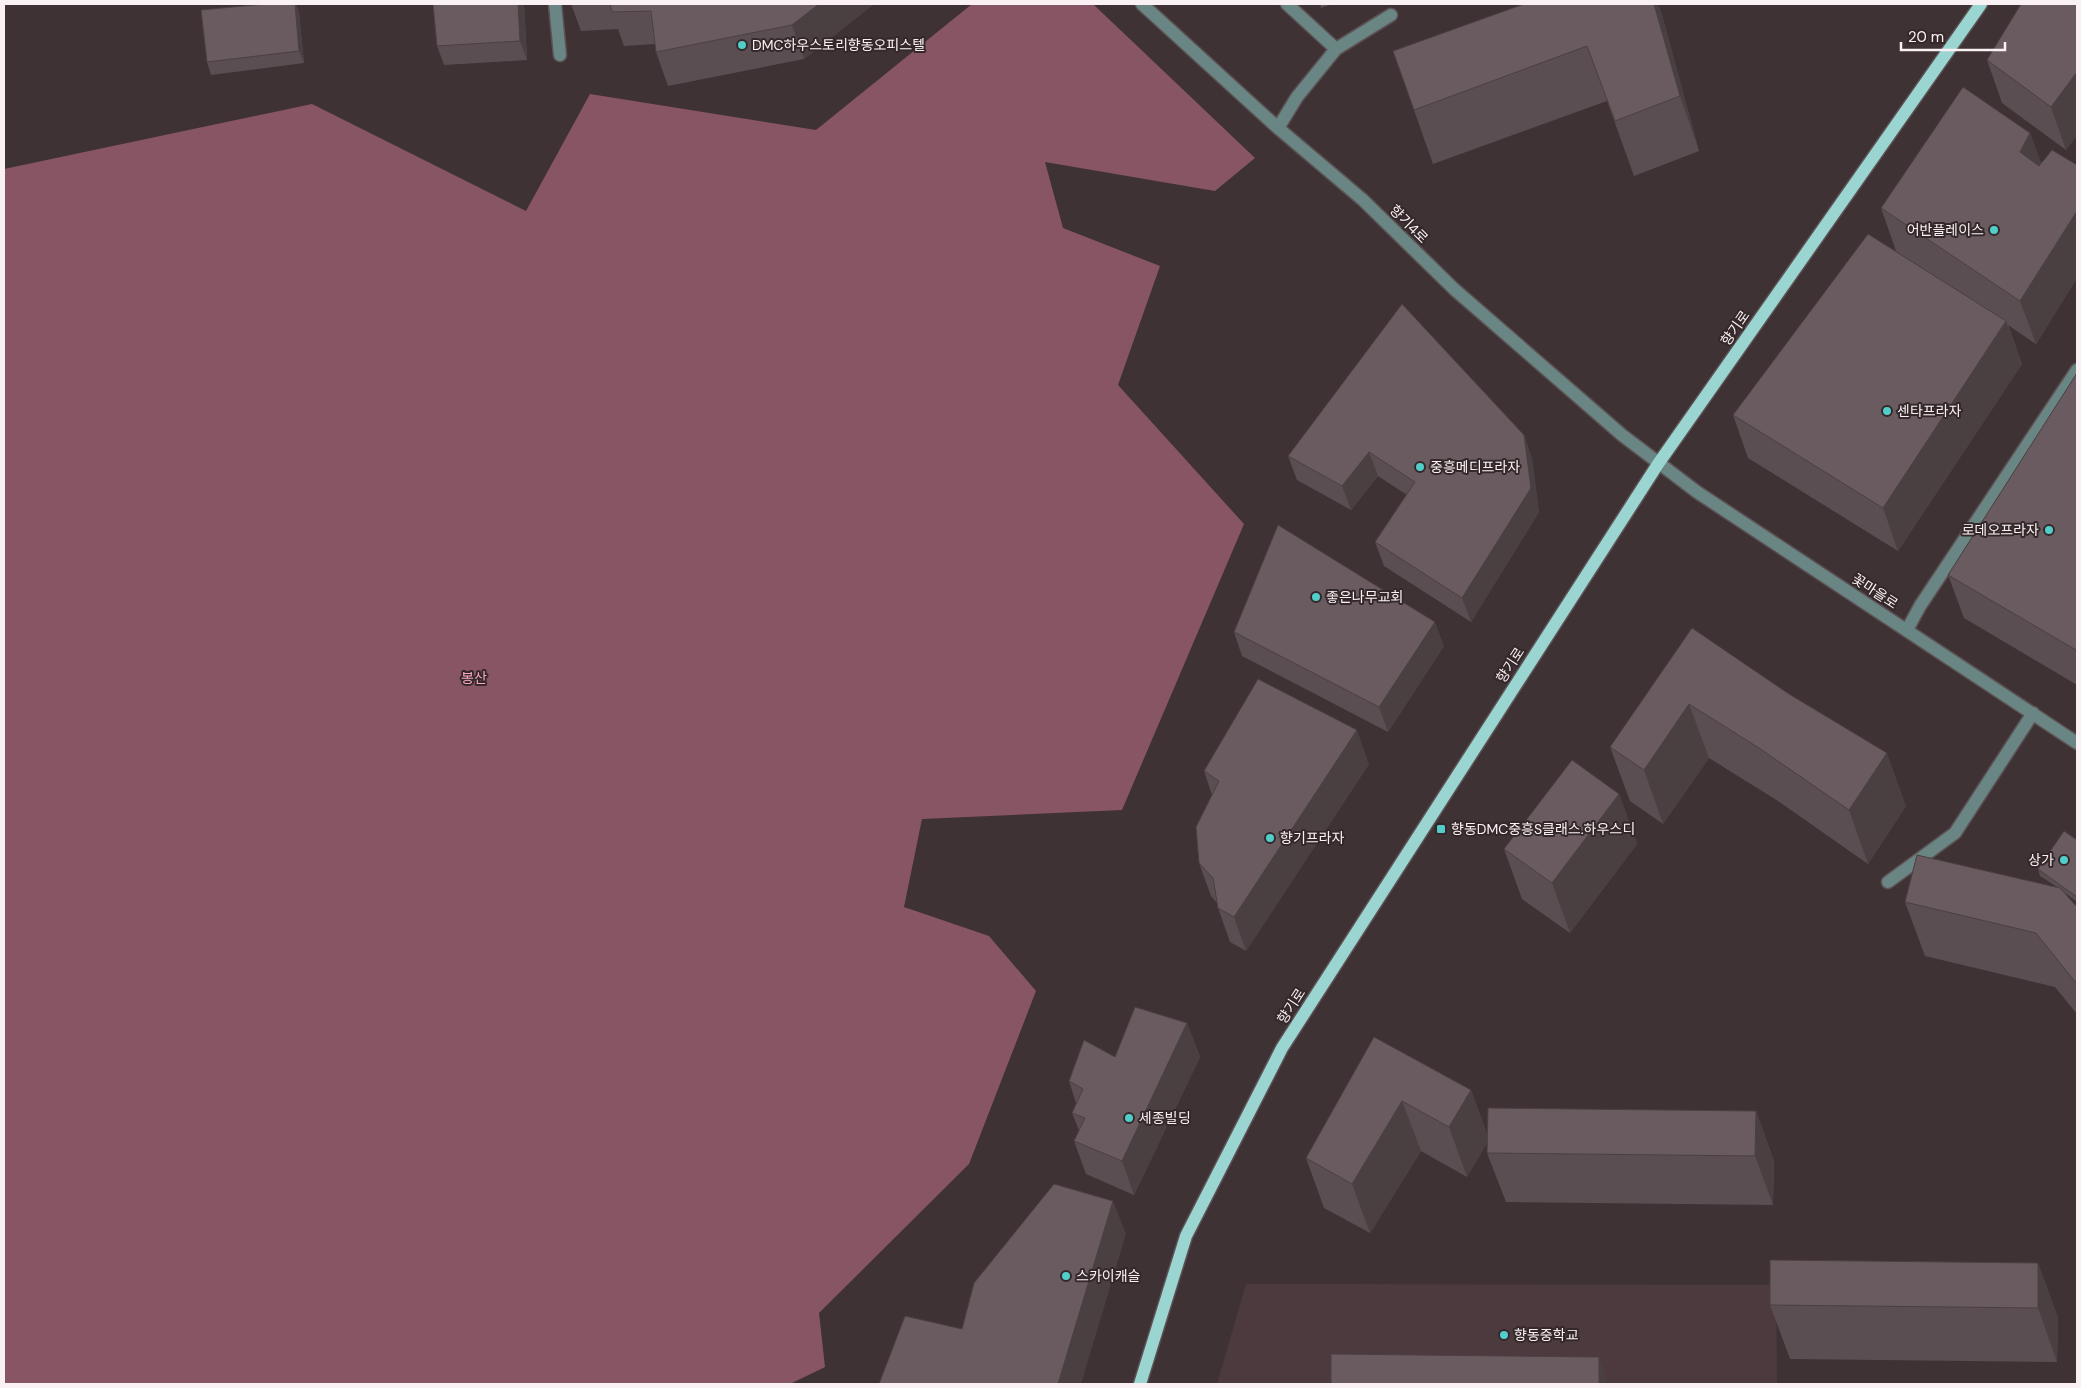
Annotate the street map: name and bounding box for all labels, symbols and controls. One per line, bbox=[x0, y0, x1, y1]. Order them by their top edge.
scale bar bbox=[1901, 20, 2005, 52]
text: 20 m bbox=[1908, 27, 1944, 47]
place label: DMC하우스토리향동오피스텔 bbox=[752, 36, 925, 54]
marker: DMC하우스토리향동오피스텔 bbox=[736, 39, 748, 51]
street label: 향기4로 bbox=[1386, 201, 1432, 247]
place label: 어반플레이스 bbox=[1907, 221, 1984, 239]
marker: 어반플레이스 bbox=[1988, 224, 2000, 236]
street label: 향기로 bbox=[1717, 307, 1754, 349]
place label: 센타프라자 bbox=[1897, 402, 1962, 420]
marker: 센타프라자 bbox=[1881, 405, 1893, 417]
place label: 중흥메디프라자 bbox=[1430, 458, 1520, 476]
marker: 중흥메디프라자 bbox=[1414, 461, 1426, 473]
place label: 로데오프라자 bbox=[1962, 521, 2039, 539]
marker: 로데오프라자 bbox=[2043, 524, 2055, 536]
street label: 꽃마을로 bbox=[1848, 569, 1902, 613]
place label: 좋은나무교회 bbox=[1326, 588, 1403, 606]
marker: 좋은나무교회 bbox=[1310, 591, 1322, 603]
street label: 향기로 bbox=[1492, 644, 1528, 686]
park label: 봉산 bbox=[461, 669, 487, 687]
place label: 향동DMC중흥S클래스.하우스디 bbox=[1451, 820, 1635, 838]
marker: 향동DMC중흥S클래스.하우스디 bbox=[1435, 823, 1447, 835]
place label: 향기프라자 bbox=[1280, 829, 1345, 847]
marker: 향기프라자 bbox=[1264, 832, 1276, 844]
place label: 상가 bbox=[2028, 851, 2054, 869]
marker: 상가 bbox=[2058, 854, 2070, 866]
street label: 향기로 bbox=[1273, 985, 1309, 1027]
place label: 세종빌딩 bbox=[1139, 1109, 1191, 1127]
marker: 세종빌딩 bbox=[1123, 1112, 1135, 1124]
place label: 스카이캐슬 bbox=[1076, 1267, 1141, 1285]
marker: 스카이캐슬 bbox=[1060, 1270, 1072, 1282]
place label: 향동중학교 bbox=[1514, 1326, 1579, 1344]
marker: 향동중학교 bbox=[1498, 1329, 1510, 1341]

